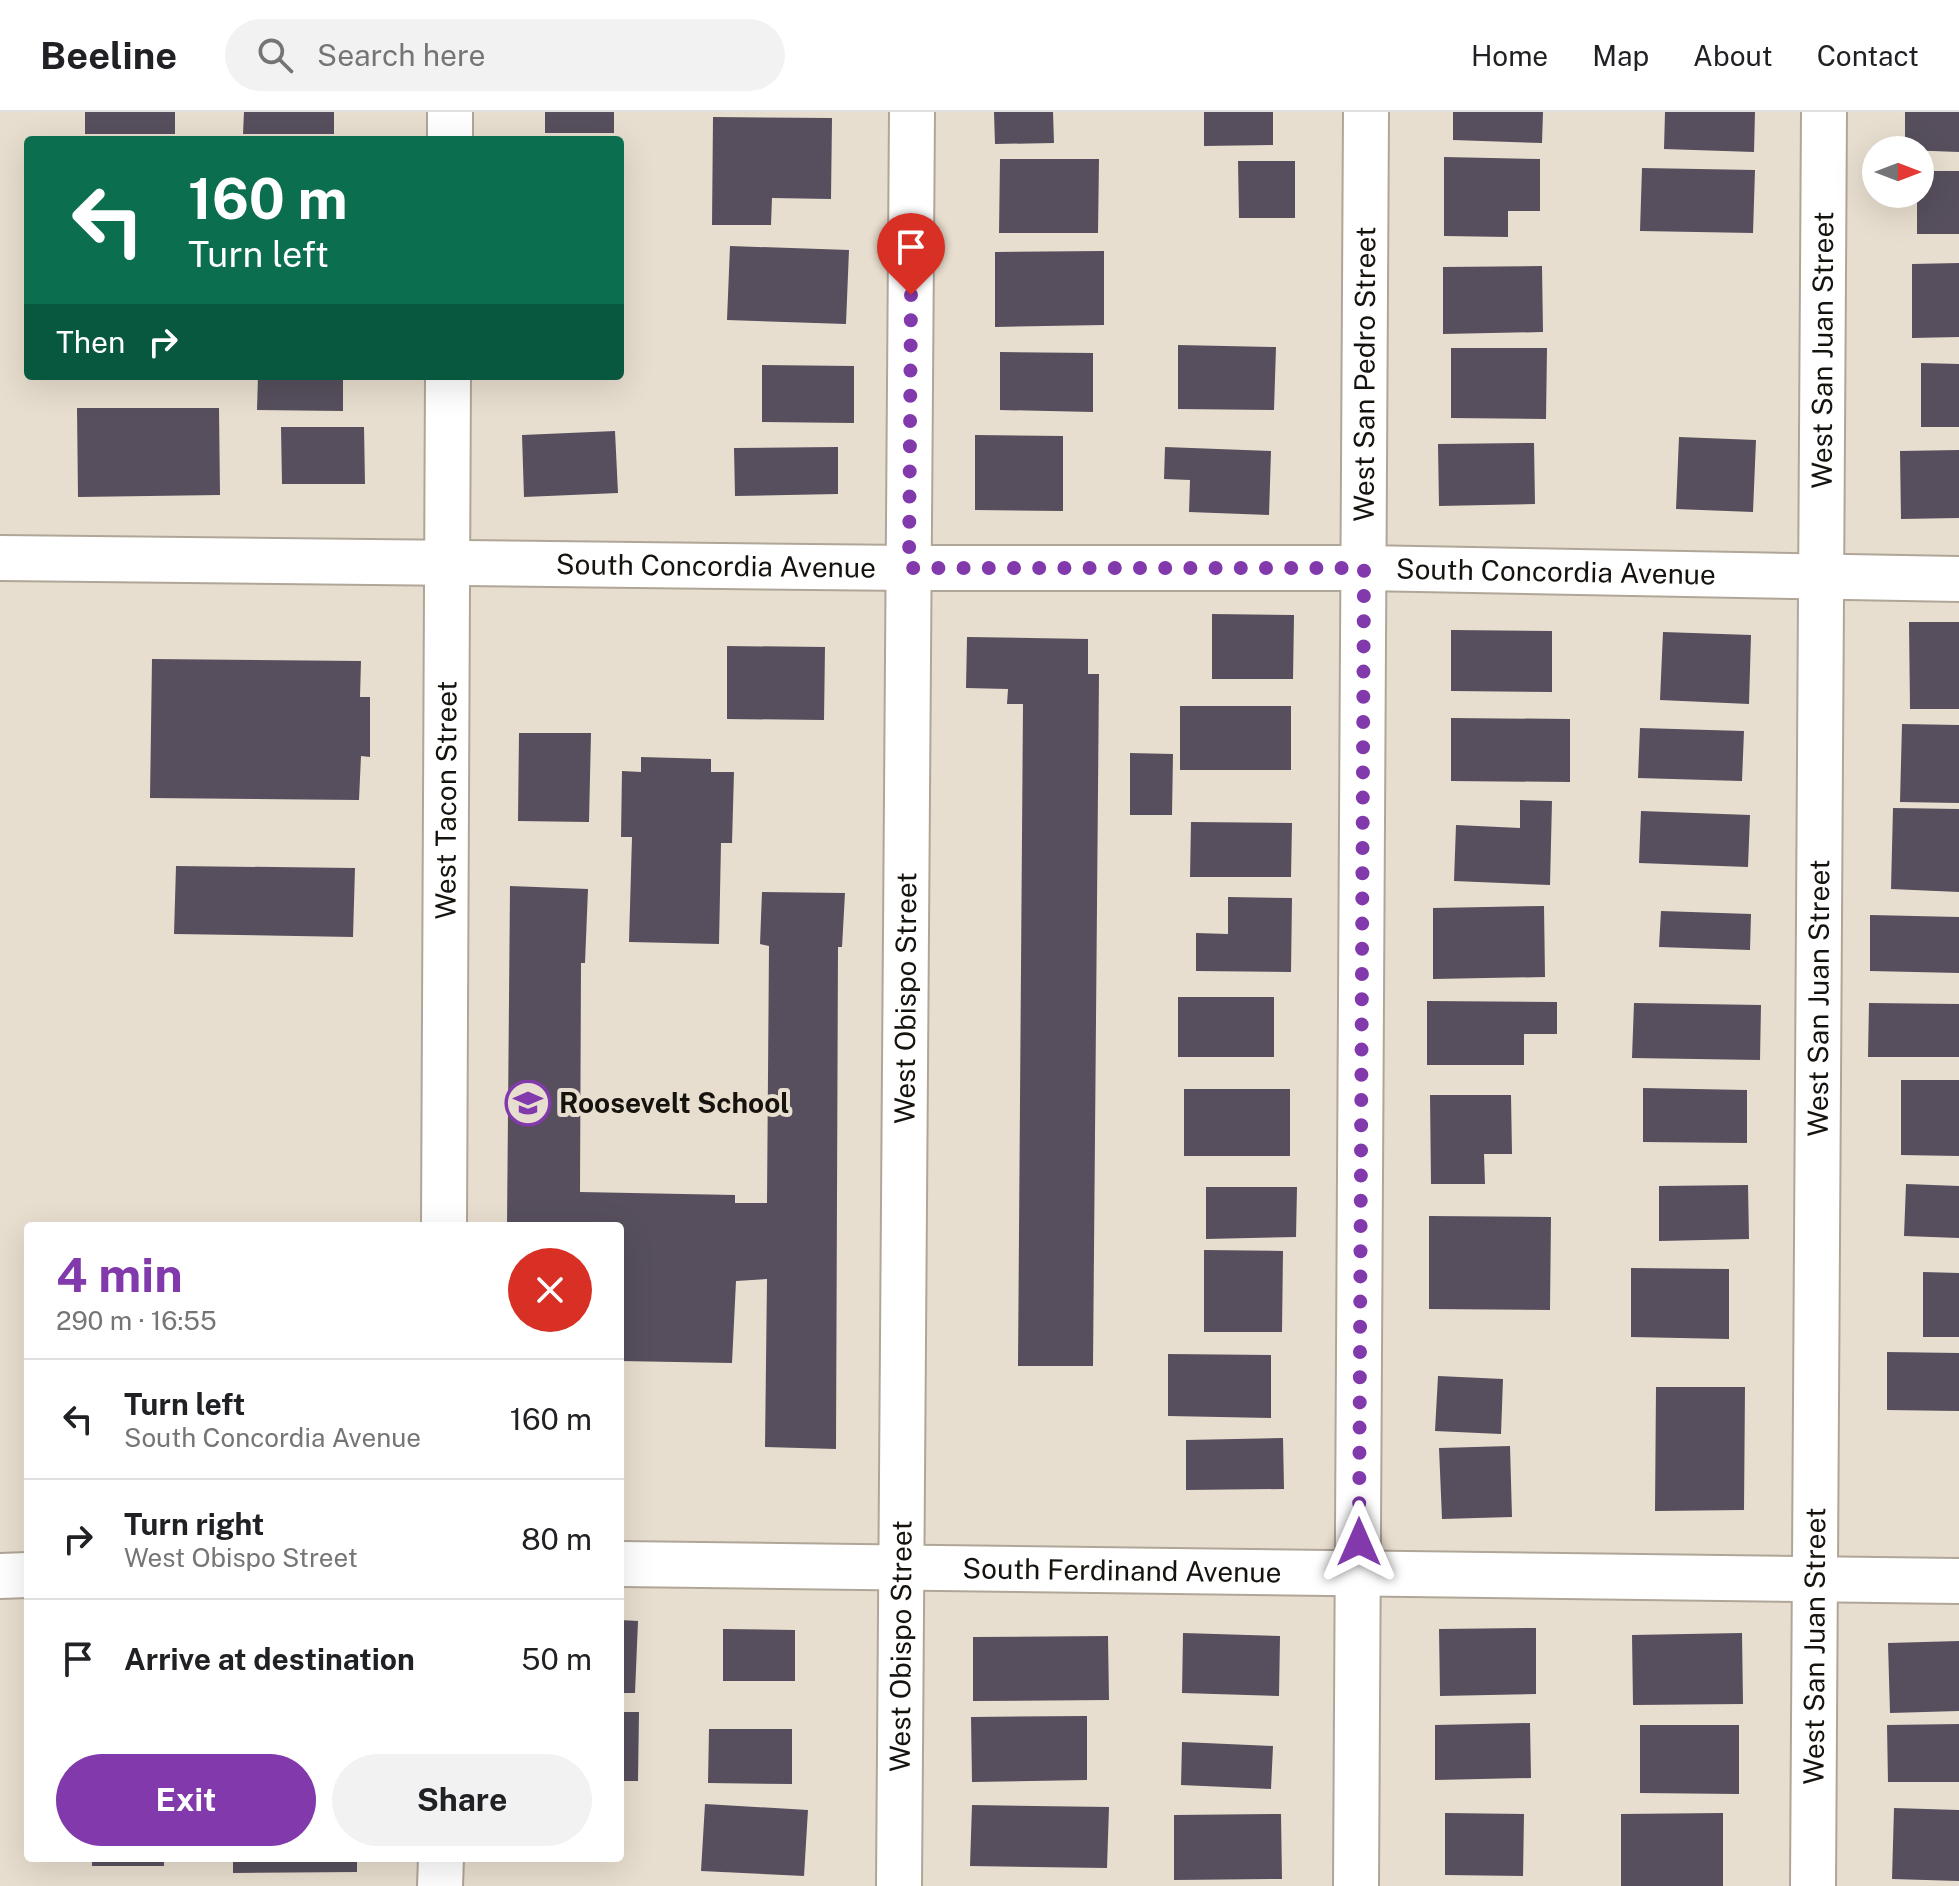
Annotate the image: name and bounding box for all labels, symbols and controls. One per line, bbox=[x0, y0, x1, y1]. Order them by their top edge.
search box bbox=[225, 19, 785, 91]
text: Beeline bbox=[40, 33, 177, 78]
icon: search bbox=[253, 33, 297, 77]
text: Search here bbox=[317, 37, 486, 73]
text: Home bbox=[1471, 39, 1548, 72]
text: Map bbox=[1592, 39, 1649, 72]
text: About bbox=[1693, 39, 1773, 72]
text: Contact bbox=[1817, 39, 1919, 72]
north arrow bbox=[1862, 136, 1934, 208]
map controls bbox=[1862, 136, 1934, 208]
text: 160 m bbox=[188, 166, 348, 232]
icon: left bbox=[56, 168, 160, 272]
street label: West San Juan Street bbox=[1805, 211, 1839, 489]
pin bbox=[877, 213, 945, 295]
icon: arrive bbox=[889, 225, 933, 269]
street label: West San Pedro Street bbox=[1347, 226, 1381, 522]
text: Turn left bbox=[188, 233, 329, 275]
icon: right bbox=[141, 320, 185, 364]
text: Then bbox=[56, 324, 125, 360]
street label: South Concordia Avenue bbox=[556, 547, 876, 584]
street label: South Concordia Avenue bbox=[1396, 552, 1716, 591]
street label: West Tacon Street bbox=[428, 680, 463, 920]
street label: West San Juan Street bbox=[1801, 859, 1835, 1137]
street label: West Obispo Street bbox=[888, 872, 922, 1124]
school or university icon: Roosevelt School bbox=[504, 1079, 552, 1127]
place label: Roosevelt School bbox=[559, 1086, 790, 1119]
text: 4 min bbox=[56, 1246, 183, 1303]
button: close bbox=[508, 1248, 592, 1332]
text: 290 m · 16:55 bbox=[56, 1305, 217, 1336]
text: Turn left bbox=[124, 1386, 245, 1422]
icon: left bbox=[56, 1397, 100, 1441]
text: 160 m bbox=[510, 1401, 592, 1437]
text: South Concordia Avenue bbox=[124, 1422, 421, 1453]
position arrow bbox=[1317, 1500, 1401, 1584]
text: Turn right bbox=[124, 1506, 264, 1542]
street label: West San Juan Street bbox=[1797, 1507, 1831, 1785]
icon: right bbox=[56, 1517, 100, 1561]
street label: West Obispo Street bbox=[883, 1520, 918, 1772]
text: 80 m bbox=[521, 1521, 592, 1557]
text: West Obispo Street bbox=[124, 1542, 358, 1573]
street label: South Ferdinand Avenue bbox=[962, 1551, 1282, 1588]
icon: arrive bbox=[56, 1637, 100, 1681]
text: Arrive at destination bbox=[124, 1641, 415, 1677]
text: 50 m bbox=[521, 1641, 592, 1677]
button: Exit bbox=[56, 1754, 316, 1846]
button: Share bbox=[332, 1754, 592, 1846]

